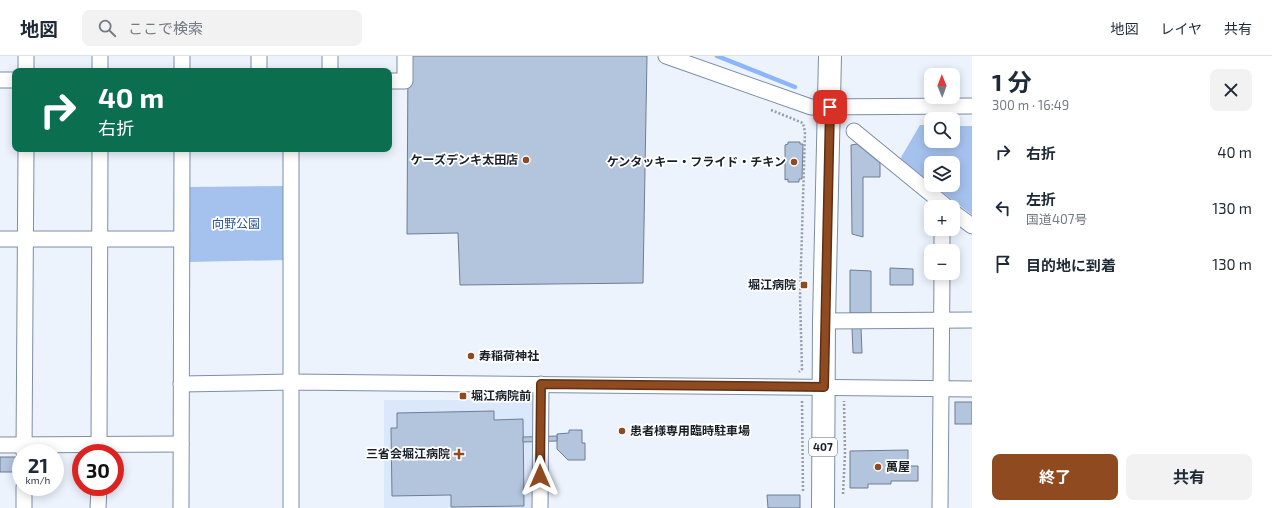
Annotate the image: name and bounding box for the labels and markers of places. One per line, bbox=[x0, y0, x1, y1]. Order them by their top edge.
pin bbox=[813, 90, 847, 124]
place label: ケーズデンキ太田店 bbox=[411, 152, 518, 166]
place label: ケンタッキー・フライド・チキン bbox=[607, 154, 786, 168]
marker: ケーズデンキ太田店 bbox=[521, 155, 531, 165]
marker: ケンタッキー・フライド・チキン bbox=[789, 157, 799, 167]
place label: 堀江病院 bbox=[748, 277, 796, 291]
marker: 堀江病院 bbox=[799, 280, 809, 290]
place label: 寿稲荷神社 bbox=[479, 348, 539, 362]
marker: 寿稲荷神社 bbox=[466, 351, 476, 361]
place label: 堀江病院前 bbox=[471, 388, 531, 402]
marker: 堀江病院前 bbox=[458, 391, 468, 401]
place label: 患者様専用臨時駐車場 bbox=[630, 423, 750, 437]
marker: 患者様専用臨時駐車場 bbox=[617, 426, 627, 436]
place label: 三省会堀江病院 bbox=[366, 446, 450, 460]
marker: 三省会堀江病院 bbox=[453, 448, 465, 460]
place label: 萬屋 bbox=[886, 459, 910, 473]
marker: 萬屋 bbox=[873, 462, 883, 472]

